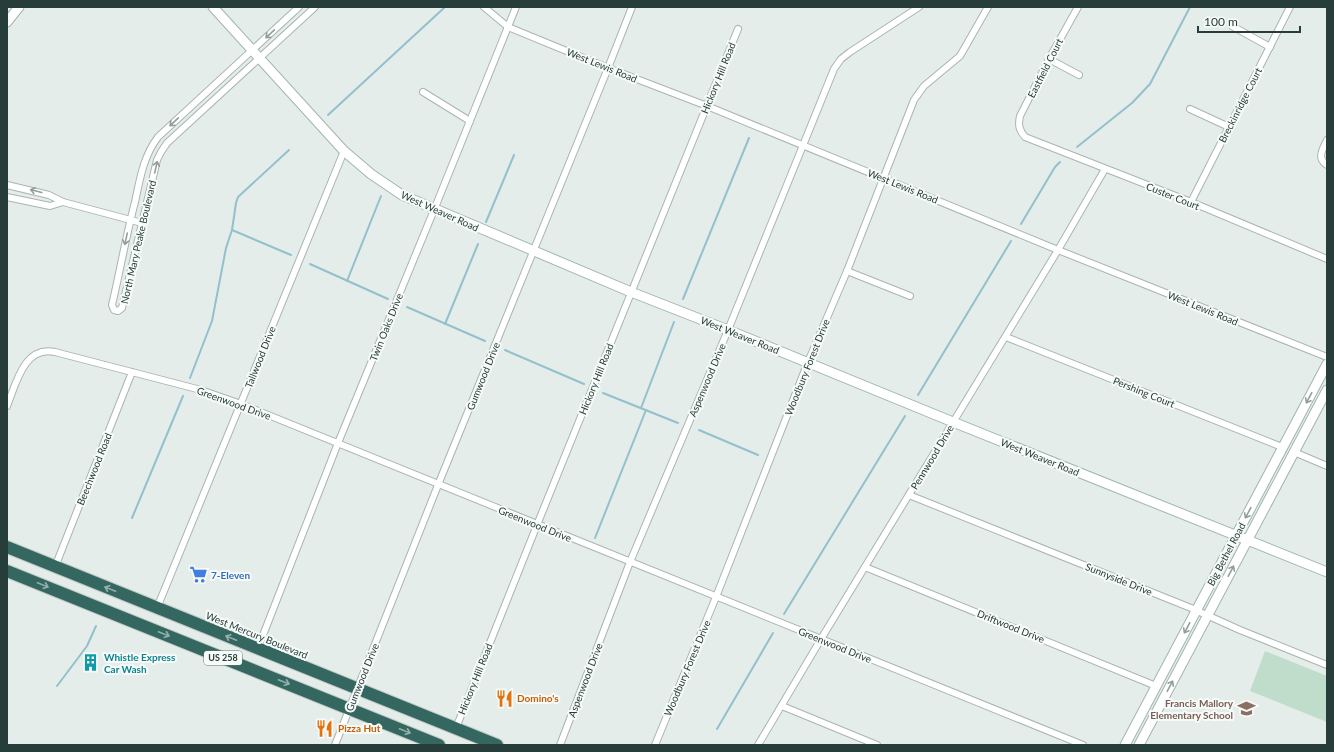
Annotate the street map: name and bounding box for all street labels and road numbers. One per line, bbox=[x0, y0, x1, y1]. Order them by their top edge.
street label: Eastfield Court bbox=[1025, 36, 1065, 100]
street label: Hickory Hill Road bbox=[698, 41, 738, 115]
street label: West Lewis Road bbox=[565, 45, 639, 85]
street label: Breckinridge Court bbox=[1216, 65, 1264, 145]
street label: West Lewis Road bbox=[866, 166, 940, 206]
street label: North Mary Peake Boulevard bbox=[118, 179, 158, 305]
street label: Custer Court bbox=[1145, 180, 1202, 212]
street label: West Weaver Road bbox=[399, 188, 481, 234]
street label: West Lewis Road bbox=[1166, 288, 1240, 328]
street label: Twin Oaks Drive bbox=[367, 291, 405, 363]
street label: West Weaver Road bbox=[699, 314, 781, 356]
street label: Woodbury Forest Drive bbox=[782, 317, 832, 417]
street label: Tallwood Drive bbox=[242, 324, 278, 390]
street label: Gumwood Drive bbox=[464, 340, 502, 412]
street label: Aspenwood Drive bbox=[686, 341, 728, 419]
street label: Hickory Hill Road bbox=[576, 342, 616, 416]
street label: Pershing Court bbox=[1111, 374, 1177, 410]
street label: Greenwood Drive bbox=[195, 384, 273, 422]
street label: Pennwood Drive bbox=[908, 422, 956, 492]
street label: Beechwood Road bbox=[74, 431, 114, 507]
street label: West Weaver Road bbox=[999, 436, 1081, 478]
street label: Greenwood Drive bbox=[497, 504, 573, 544]
street label: Big Bethel Road bbox=[1204, 520, 1248, 588]
street label: Sunnyside Drive bbox=[1084, 560, 1154, 598]
street label: Driftwood Drive bbox=[976, 607, 1046, 645]
street label: West Mercury Boulevard bbox=[204, 609, 310, 661]
street label: Woodbury Forest Drive bbox=[661, 618, 713, 718]
street label: Greenwood Drive bbox=[797, 625, 873, 665]
street label: Gumwood Drive bbox=[343, 641, 381, 713]
street label: Aspenwood Drive bbox=[565, 641, 605, 719]
street label: Hickory Hill Road bbox=[455, 642, 495, 716]
road number: US 258 bbox=[204, 651, 242, 665]

